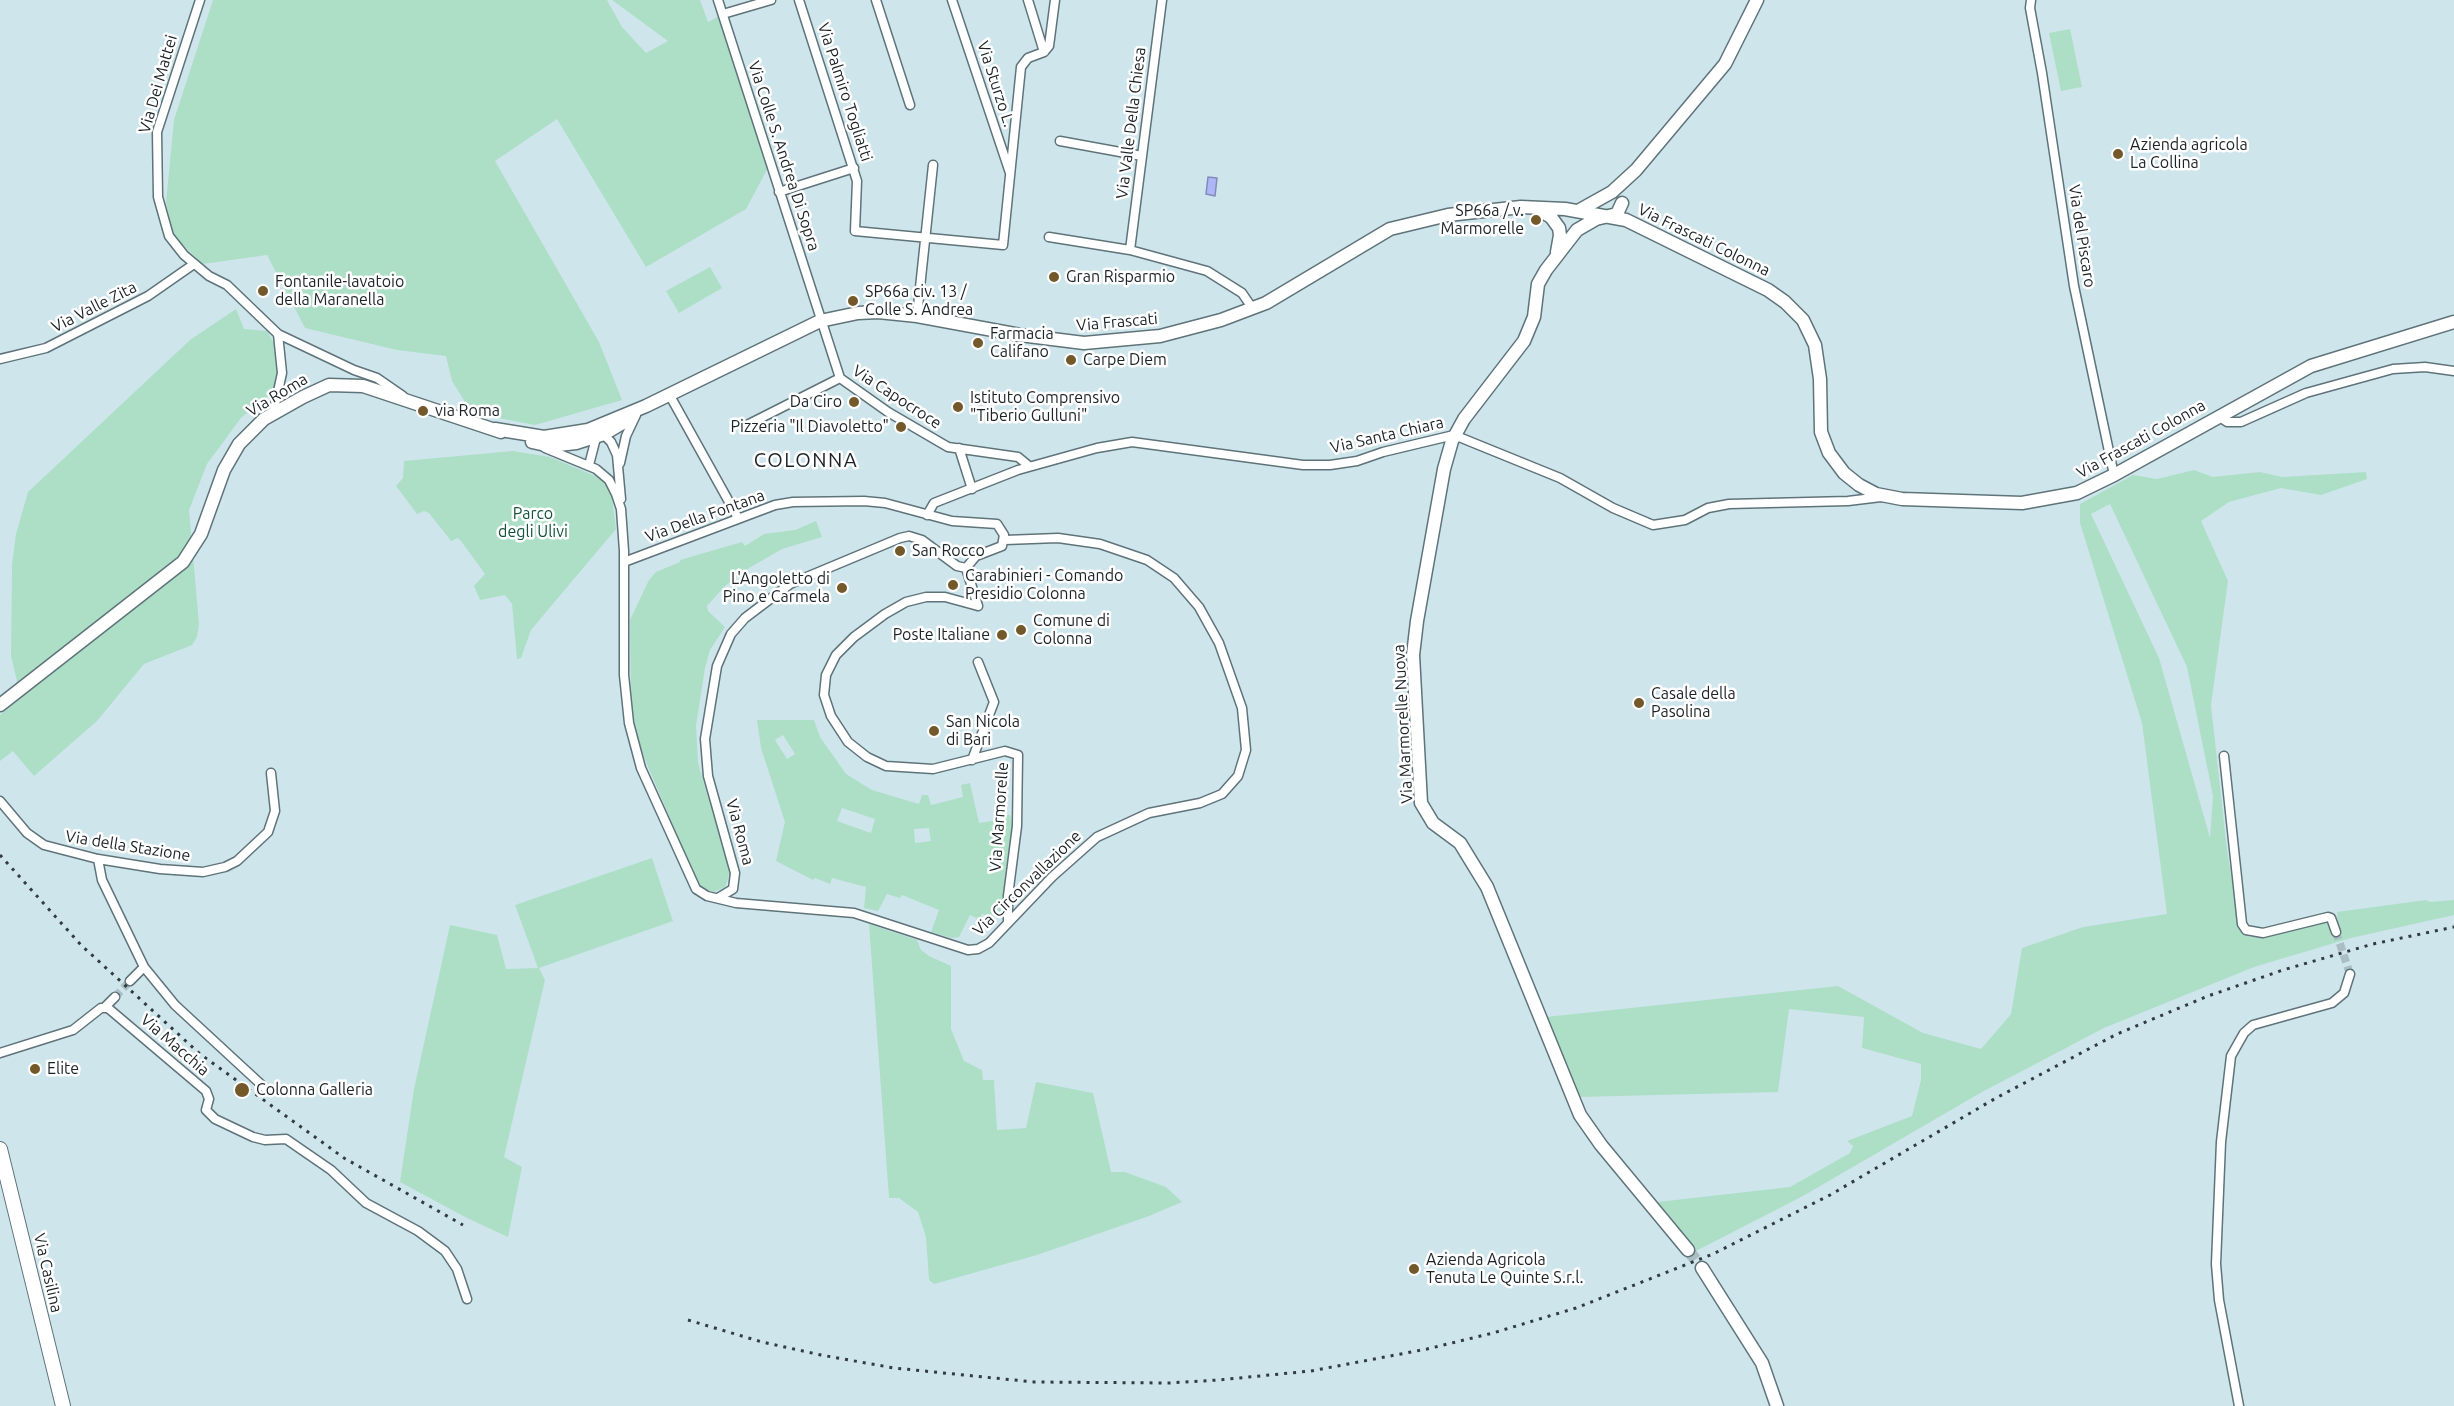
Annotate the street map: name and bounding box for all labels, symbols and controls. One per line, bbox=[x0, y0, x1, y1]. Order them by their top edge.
street label: Via Palmiro Togliatti bbox=[814, 20, 876, 164]
street label: Via Dei Mattei bbox=[135, 33, 181, 135]
street label: Via Sturzo L. bbox=[973, 39, 1019, 129]
street label: Via Valle Della Chiesa bbox=[1112, 46, 1150, 200]
street label: Via Colle S. Andrea Di Sopra bbox=[744, 59, 824, 253]
place label: Azienda agricola La Collina bbox=[2130, 135, 2248, 173]
marker: Azienda agricola La Collina bbox=[2111, 147, 2125, 161]
street label: Via del Piscaro bbox=[2064, 183, 2100, 289]
street label: Via Frascati Colonna bbox=[1635, 200, 1773, 280]
place label: SP66a / v. Marmorelle bbox=[1441, 201, 1524, 239]
marker: SP66a / v. Marmorelle bbox=[1529, 213, 1543, 227]
place label: Gran Risparmio bbox=[1066, 267, 1175, 287]
marker: Gran Risparmio bbox=[1047, 270, 1061, 284]
place label: Fontanile-lavatoio della Maranella bbox=[275, 272, 404, 310]
street label: Via Valle Zita bbox=[48, 277, 140, 337]
place label: SP66a civ. 13 / Colle S. Andrea bbox=[865, 282, 973, 320]
marker: Fontanile-lavatoio della Maranella bbox=[256, 284, 270, 298]
marker: SP66a civ. 13 / Colle S. Andrea bbox=[846, 294, 860, 308]
street label: Via Frascati bbox=[1076, 309, 1158, 335]
place label: Farmacia Califano bbox=[990, 324, 1054, 362]
marker: Farmacia Califano bbox=[971, 336, 985, 350]
place label: Carpe Diem bbox=[1083, 350, 1167, 370]
marker: Carpe Diem bbox=[1064, 353, 1078, 367]
street label: Via Capocroce bbox=[849, 361, 945, 433]
street label: Via Roma bbox=[243, 369, 311, 421]
place label: Istituto Comprensivo "Tiberio Gulluni" bbox=[970, 388, 1120, 426]
place label: Da Ciro bbox=[790, 392, 842, 412]
marker: Da Ciro bbox=[847, 395, 861, 409]
street label: Via Frascati Colonna bbox=[2073, 396, 2209, 482]
marker: Istituto Comprensivo "Tiberio Gulluni" bbox=[951, 400, 965, 414]
place label: via Roma bbox=[435, 401, 500, 421]
marker: via Roma bbox=[416, 404, 430, 418]
street label: Via Santa Chiara bbox=[1328, 413, 1446, 457]
place label: Pizzeria "Il Diavoletto" bbox=[730, 417, 889, 437]
marker: Pizzeria "Il Diavoletto" bbox=[894, 420, 908, 434]
district label: COLONNA bbox=[754, 448, 858, 472]
street label: Via Della Fontana bbox=[643, 485, 767, 547]
park label: Parco degli Ulivi bbox=[498, 504, 568, 542]
place label: San Rocco bbox=[912, 541, 985, 561]
marker: San Rocco bbox=[893, 544, 907, 558]
place label: Carabinieri - Comando Presidio Colonna bbox=[965, 566, 1123, 604]
place label: L'Angoletto di Pino e Carmela bbox=[723, 569, 830, 607]
marker: Carabinieri - Comando Presidio Colonna bbox=[946, 578, 960, 592]
marker: L'Angoletto di Pino e Carmela bbox=[835, 581, 849, 595]
place label: Comune di Colonna bbox=[1033, 611, 1110, 649]
marker: Comune di Colonna bbox=[1014, 623, 1028, 637]
place label: Poste Italiane bbox=[893, 625, 990, 645]
marker: Poste Italiane bbox=[995, 628, 1009, 642]
street label: Via Marmorelle Nuova bbox=[1389, 644, 1417, 804]
place label: Casale della Pasolina bbox=[1651, 684, 1736, 722]
marker: Casale della Pasolina bbox=[1632, 696, 1646, 710]
place label: San Nicola di Bari bbox=[946, 712, 1020, 750]
marker: San Nicola di Bari bbox=[927, 724, 941, 738]
street label: Via Marmorelle bbox=[986, 762, 1012, 872]
street label: Via Roma bbox=[722, 797, 758, 867]
street label: Via Circonvallazione bbox=[969, 826, 1085, 940]
street label: Via della Stazione bbox=[64, 827, 192, 865]
street label: Via Macchia bbox=[137, 1010, 213, 1080]
place label: Elite bbox=[47, 1059, 79, 1079]
marker: Elite bbox=[28, 1062, 42, 1076]
place label: Colonna Galleria bbox=[256, 1080, 373, 1100]
marker: Colonna Galleria bbox=[233, 1081, 251, 1099]
street label: Via Casilina bbox=[30, 1231, 66, 1315]
place label: Azienda Agricola Tenuta Le Quinte S.r.l. bbox=[1426, 1250, 1583, 1288]
marker: Azienda Agricola Tenuta Le Quinte S.r.l. bbox=[1407, 1262, 1421, 1276]

